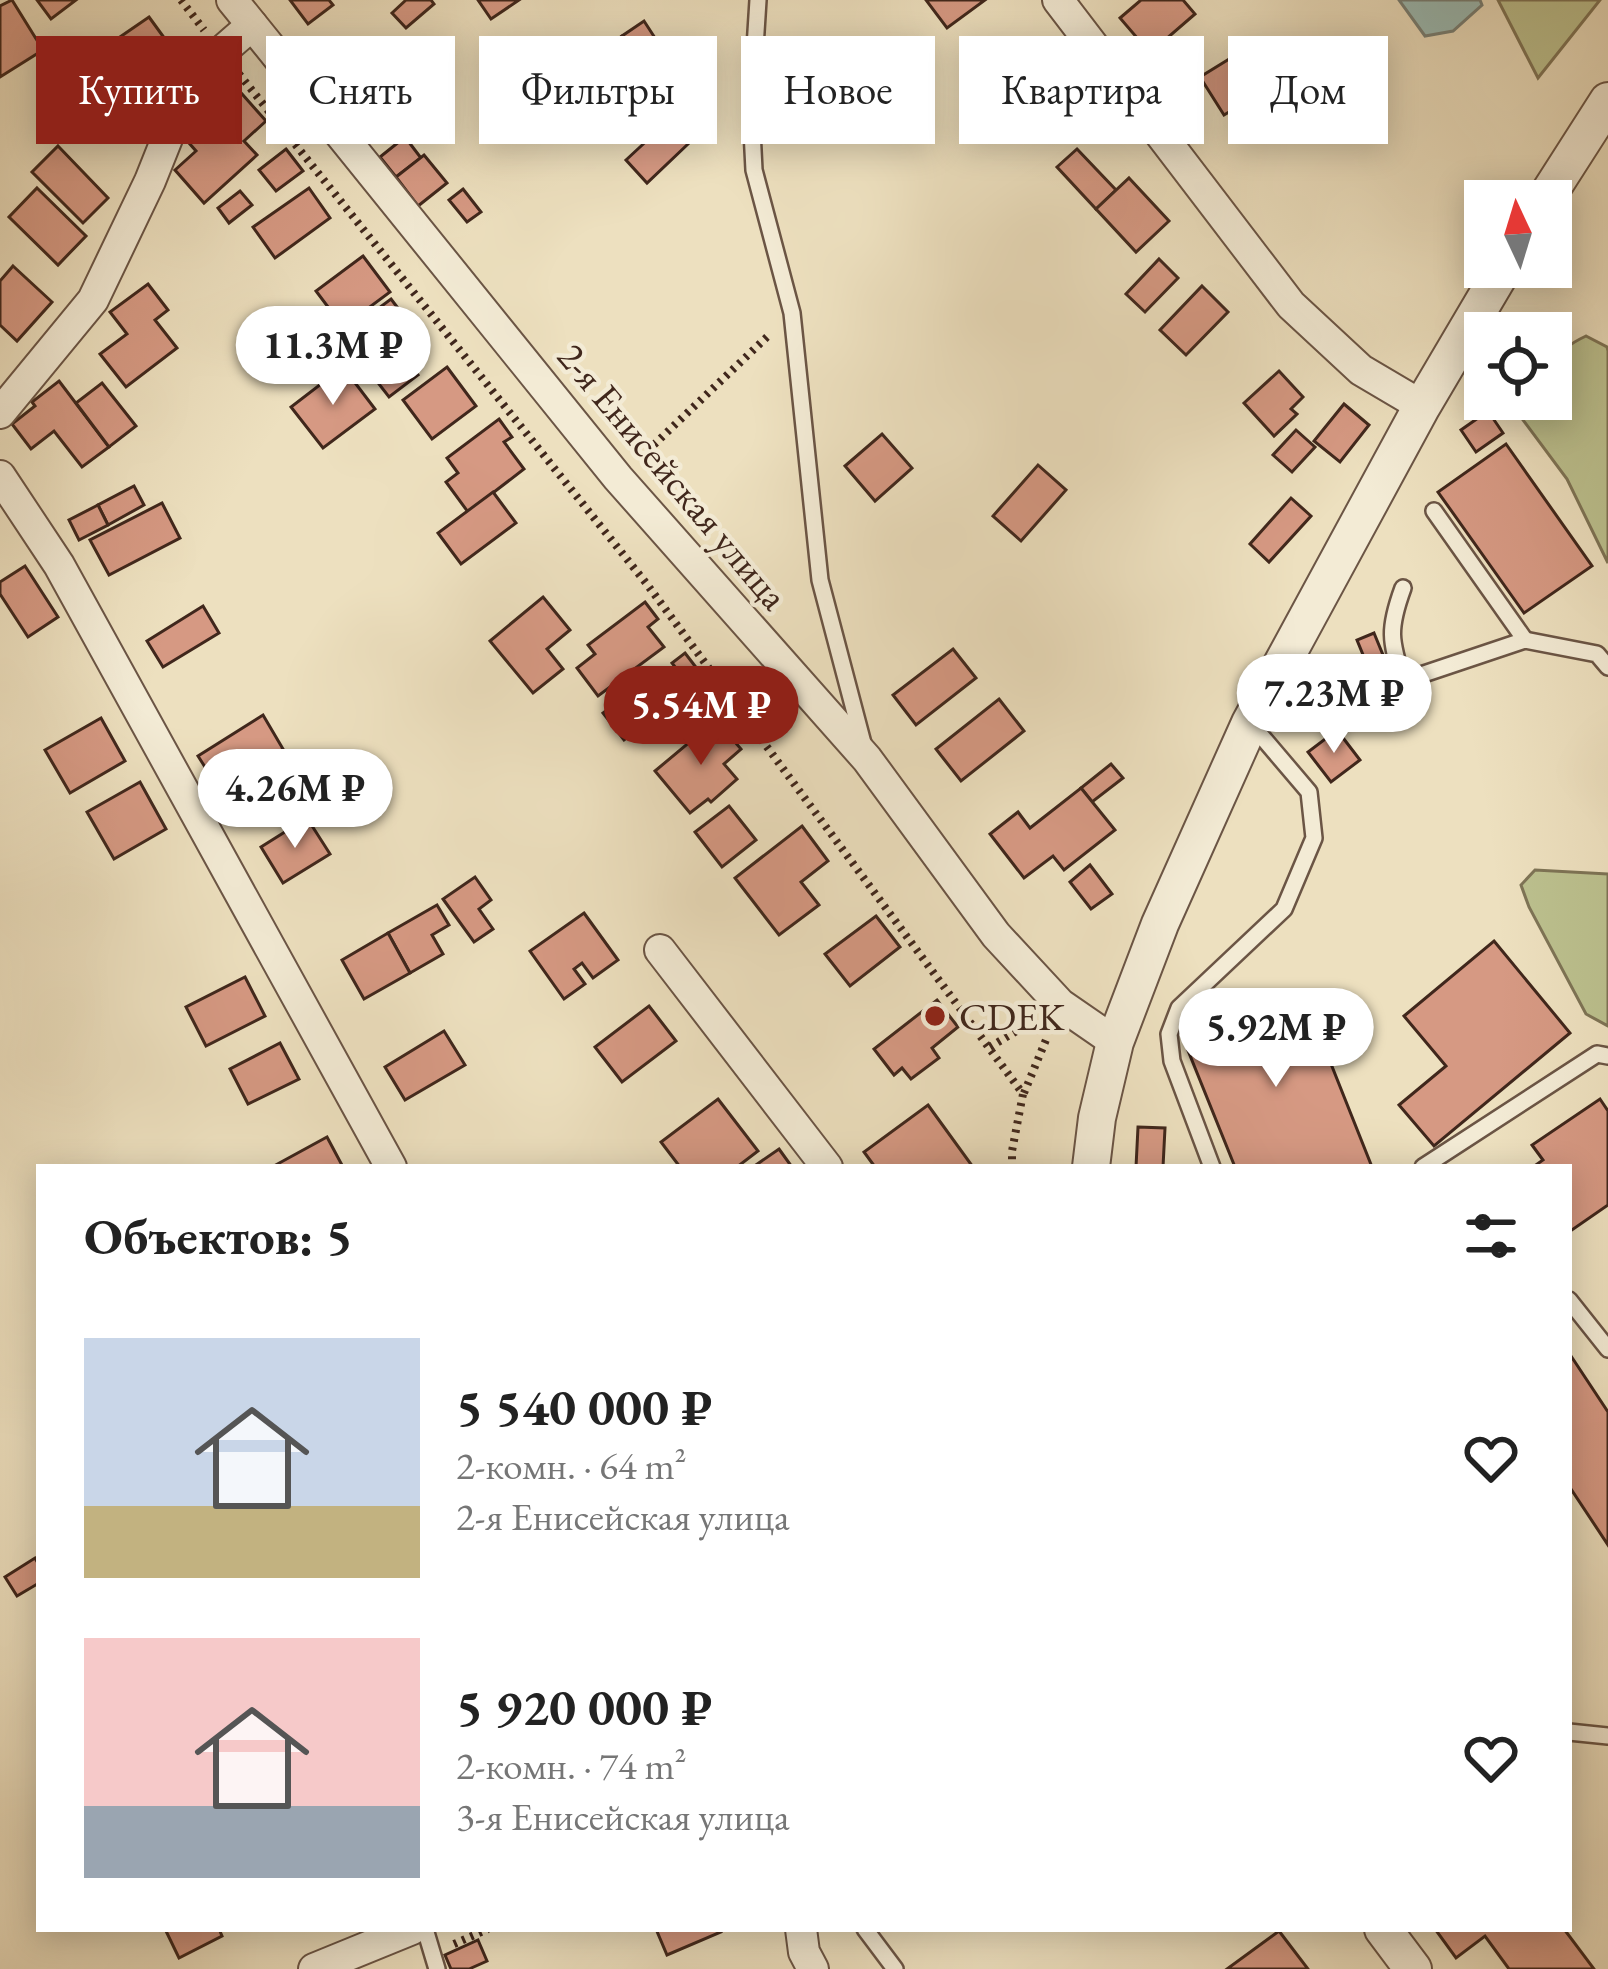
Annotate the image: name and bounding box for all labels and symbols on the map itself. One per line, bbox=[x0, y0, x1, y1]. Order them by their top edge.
north arrow bbox=[1464, 180, 1572, 288]
pin: 11.3M ₽ bbox=[222, 306, 444, 408]
street label: 2-я Енисейская улица bbox=[546, 332, 800, 621]
pin: 7.23M ₽ bbox=[1223, 654, 1445, 756]
pin: 5.54M ₽ bbox=[590, 666, 812, 768]
pin: 4.26M ₽ bbox=[184, 749, 406, 851]
pin: 5.92M ₽ bbox=[1165, 988, 1387, 1090]
place label: CDEK bbox=[959, 991, 1065, 1042]
marker: CDEK bbox=[922, 1003, 948, 1029]

